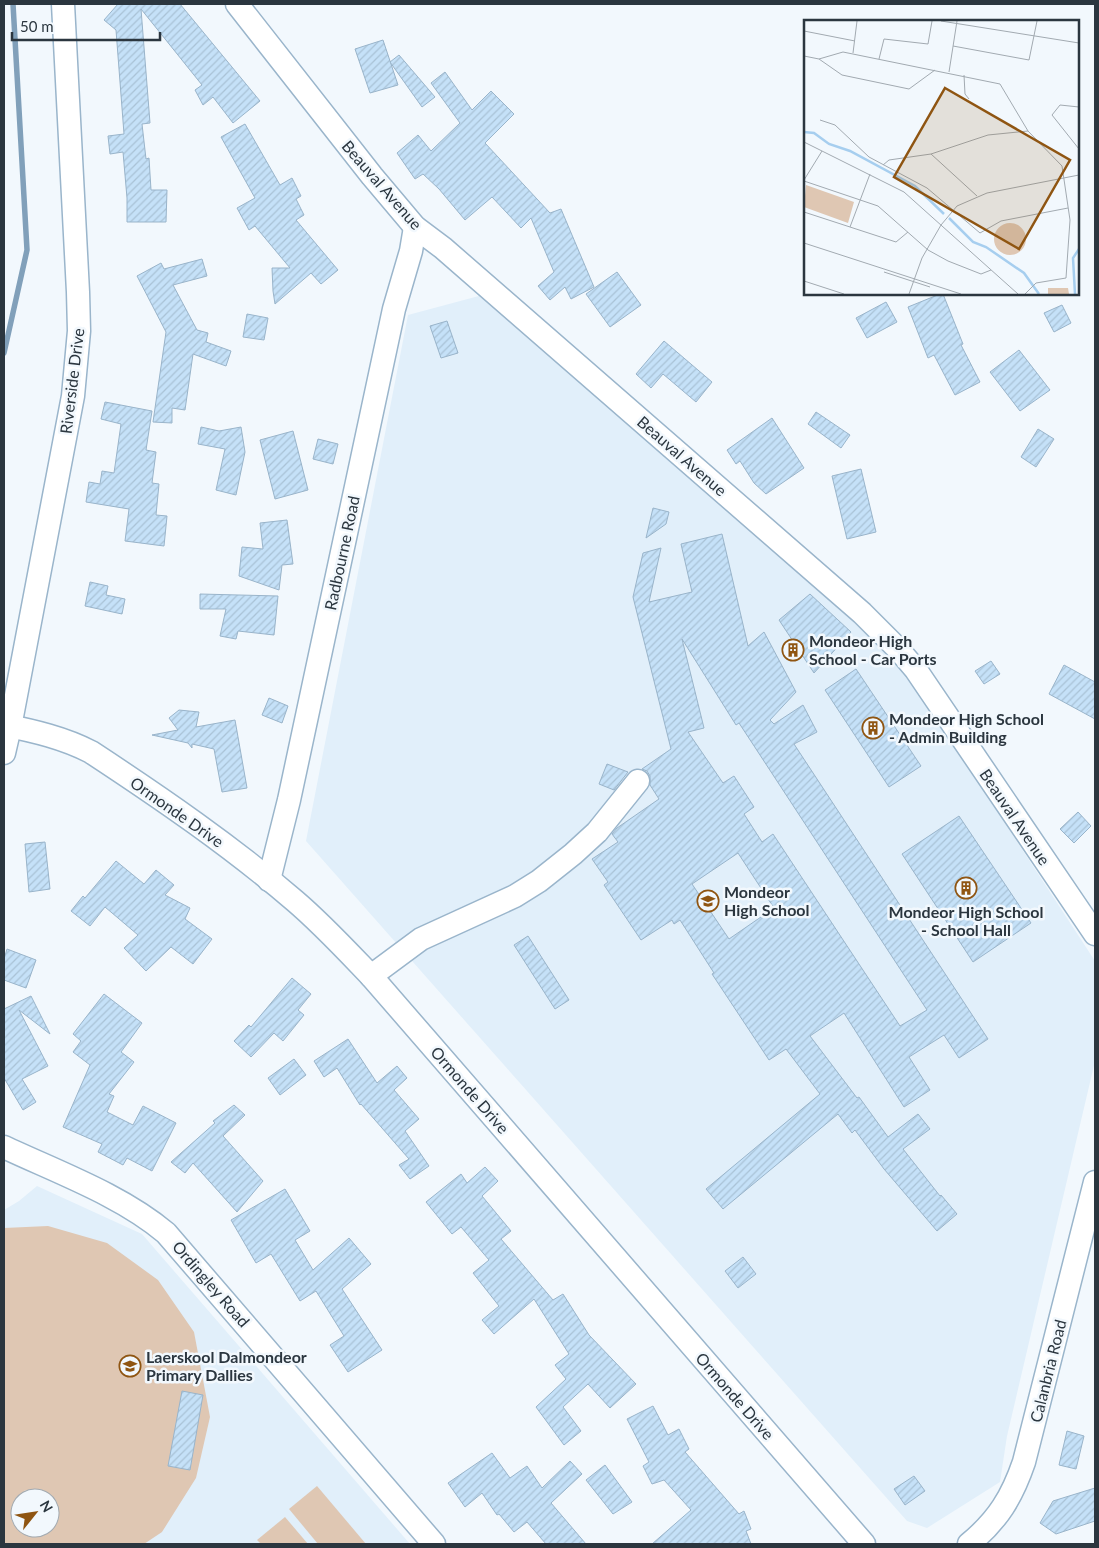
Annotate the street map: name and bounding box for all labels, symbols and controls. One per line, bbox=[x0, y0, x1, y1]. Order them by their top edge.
scale bar bbox=[12, 10, 160, 42]
text: 50 m bbox=[20, 17, 54, 35]
inset map bbox=[804, 20, 1079, 295]
street label: Beauval Avenue bbox=[339, 136, 426, 233]
street label: Riverside Drive bbox=[56, 327, 87, 435]
street label: Beauval Avenue bbox=[634, 412, 731, 499]
street label: Radbourne Road bbox=[320, 494, 363, 612]
place label: Mondeor High School - Car Ports bbox=[809, 631, 937, 668]
building icon: Mondeor High School - Car Ports bbox=[781, 638, 805, 662]
place label: Mondeor High School - Admin Building bbox=[889, 709, 1044, 746]
building icon: Mondeor High School - Admin Building bbox=[861, 716, 885, 740]
street label: Beauval Avenue bbox=[976, 765, 1055, 868]
street label: Ormonde Drive bbox=[127, 772, 227, 851]
building icon: Mondeor High School - School Hall bbox=[954, 876, 978, 900]
place label: Mondeor High School bbox=[724, 882, 810, 919]
school or university icon: Mondeor High School bbox=[696, 889, 720, 913]
place label: Mondeor High School - School Hall bbox=[889, 902, 1043, 939]
street label: Ormonde Drive bbox=[427, 1042, 513, 1137]
street label: Ordingley Road bbox=[169, 1237, 254, 1331]
street label: Calanbria Road bbox=[1026, 1317, 1069, 1424]
place label: Laerskool Dalmondeor Primary Dallies bbox=[146, 1347, 307, 1384]
street label: Ormonde Drive bbox=[692, 1348, 778, 1443]
school or university icon: Laerskool Dalmondeor Primary Dallies bbox=[118, 1354, 142, 1378]
north arrow bbox=[10, 1488, 60, 1538]
text: N bbox=[37, 1497, 57, 1515]

